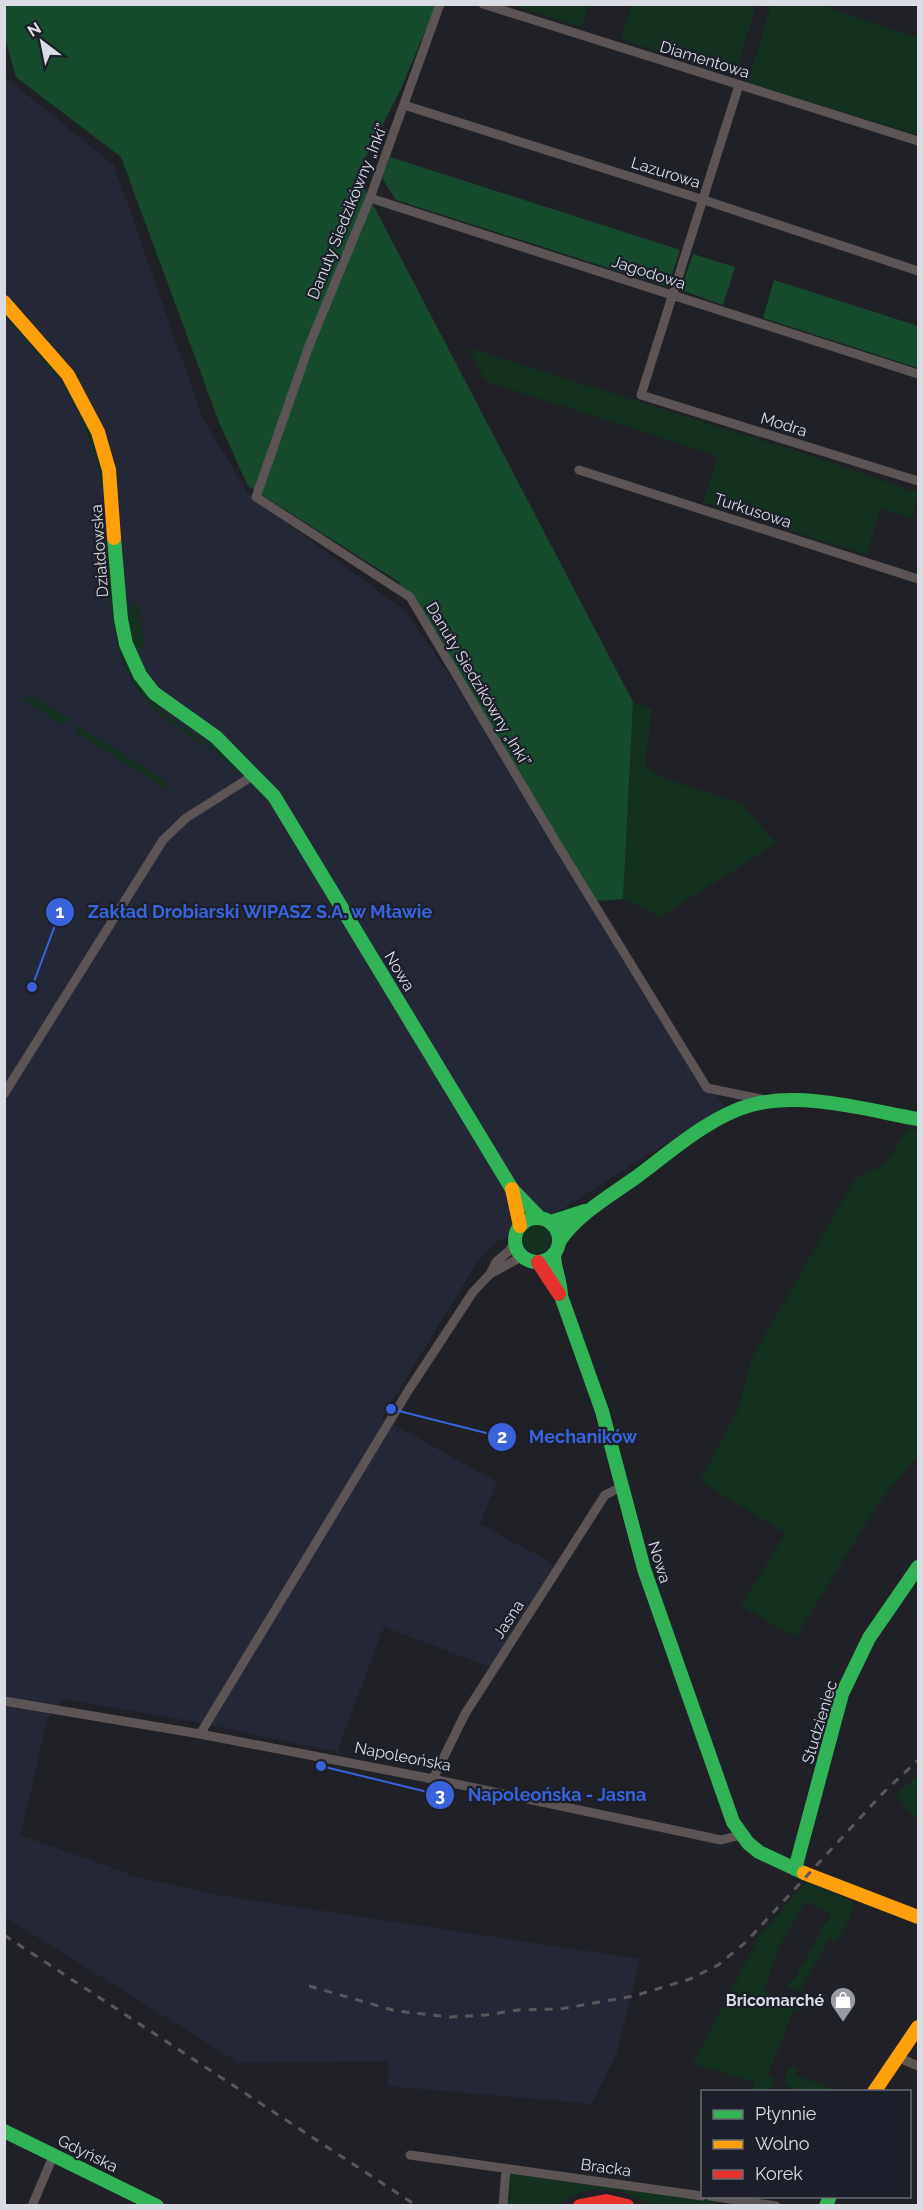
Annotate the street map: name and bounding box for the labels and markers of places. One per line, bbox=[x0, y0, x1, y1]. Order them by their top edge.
callout: Zakład Drobiarski WIPASZ S.A. w Mławie bbox=[45, 894, 445, 930]
callout: Mechaników bbox=[487, 1419, 649, 1455]
callout: Napoleońska - Jasna bbox=[425, 1777, 658, 1813]
shop icon: Bricomarché bbox=[828, 1985, 858, 2023]
place label: Bricomarché bbox=[726, 1991, 824, 2010]

